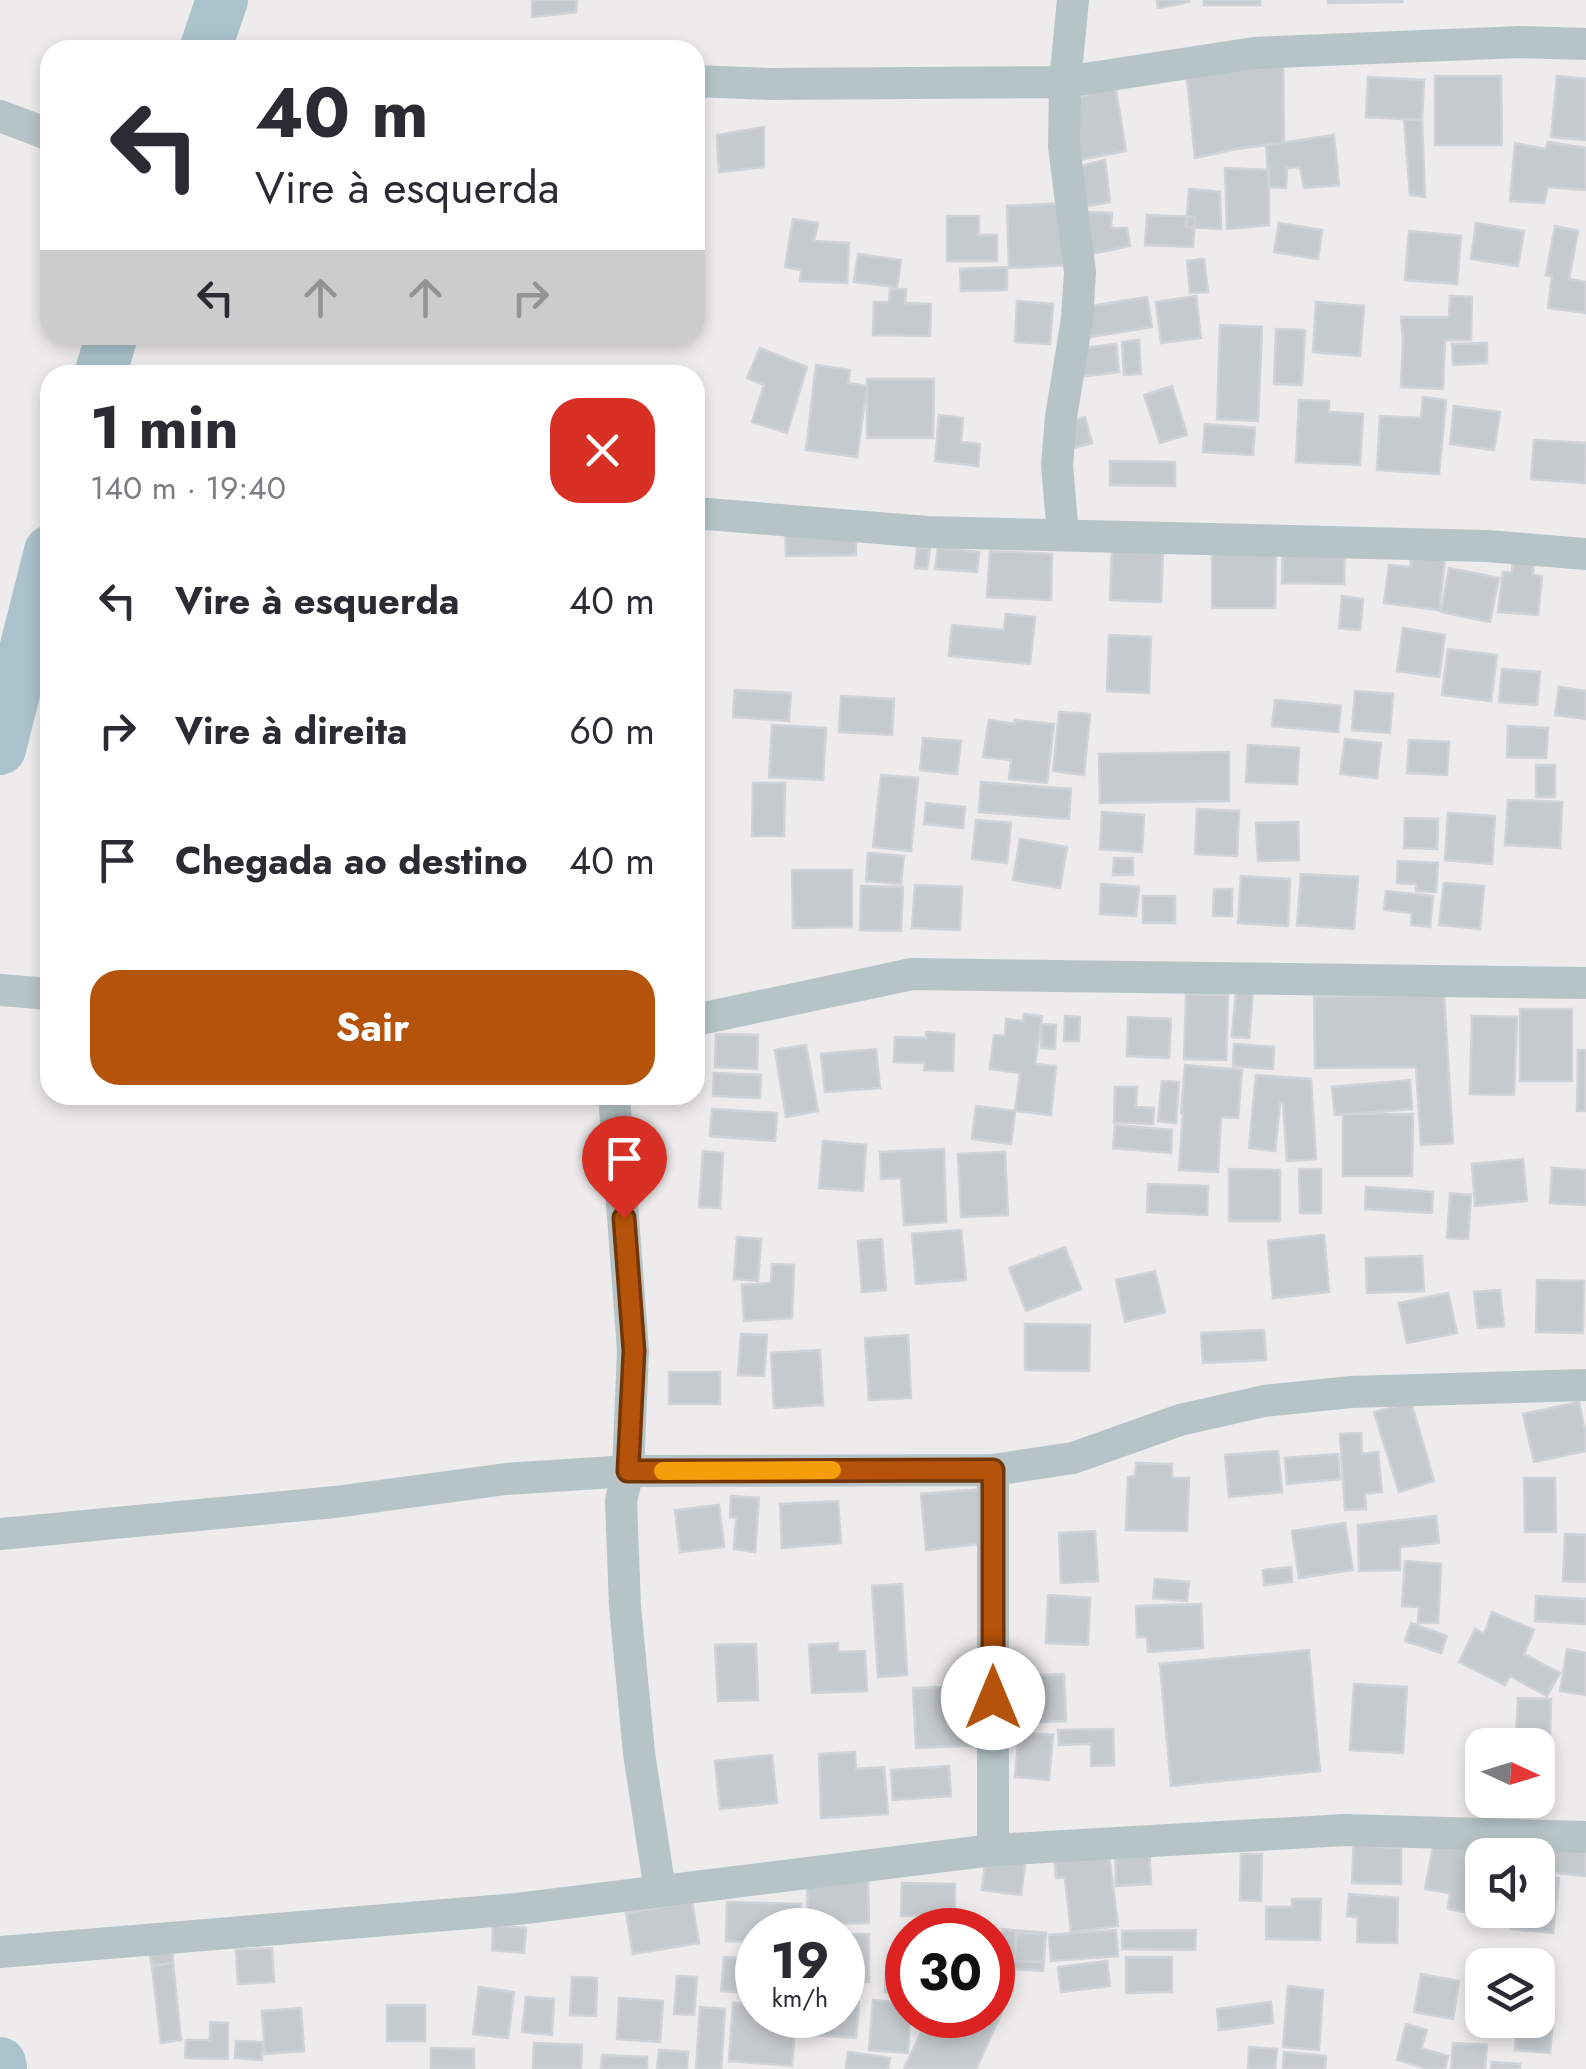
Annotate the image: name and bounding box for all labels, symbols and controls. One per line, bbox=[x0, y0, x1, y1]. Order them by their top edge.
text: 40 m bbox=[255, 62, 429, 163]
icon: left bbox=[90, 80, 220, 210]
text: Vire à esquerda bbox=[255, 155, 560, 220]
icon: left bbox=[188, 270, 243, 325]
icon: ahead bbox=[293, 270, 348, 325]
icon: ahead bbox=[398, 270, 453, 325]
icon: right bbox=[503, 270, 558, 325]
text: 1 min bbox=[90, 384, 239, 471]
button: close bbox=[550, 398, 655, 503]
text: 140 m · 19:40 bbox=[90, 465, 286, 511]
icon: left bbox=[90, 573, 145, 628]
text: Vire à esquerda bbox=[175, 573, 459, 628]
text: 40 m bbox=[569, 573, 655, 628]
icon: right bbox=[90, 703, 145, 758]
text: Vire à direita bbox=[175, 703, 408, 758]
text: 60 m bbox=[569, 703, 655, 758]
icon: arrive bbox=[90, 833, 145, 888]
text: Chegada ao destino bbox=[175, 833, 528, 888]
text: 40 m bbox=[569, 833, 655, 888]
button: Sair bbox=[90, 970, 655, 1085]
pin bbox=[582, 1116, 667, 1219]
icon: arrive bbox=[597, 1131, 652, 1186]
position arrow bbox=[941, 1646, 1045, 1750]
north arrow bbox=[1465, 1728, 1555, 1818]
map controls bbox=[1465, 1728, 1555, 2038]
button: sound bbox=[1465, 1838, 1555, 1928]
speed limit sign: 30 bbox=[885, 1908, 1015, 2038]
text: 19 bbox=[771, 1924, 829, 1997]
button: layers bbox=[1465, 1948, 1555, 2038]
text: km/h bbox=[772, 1980, 828, 2016]

